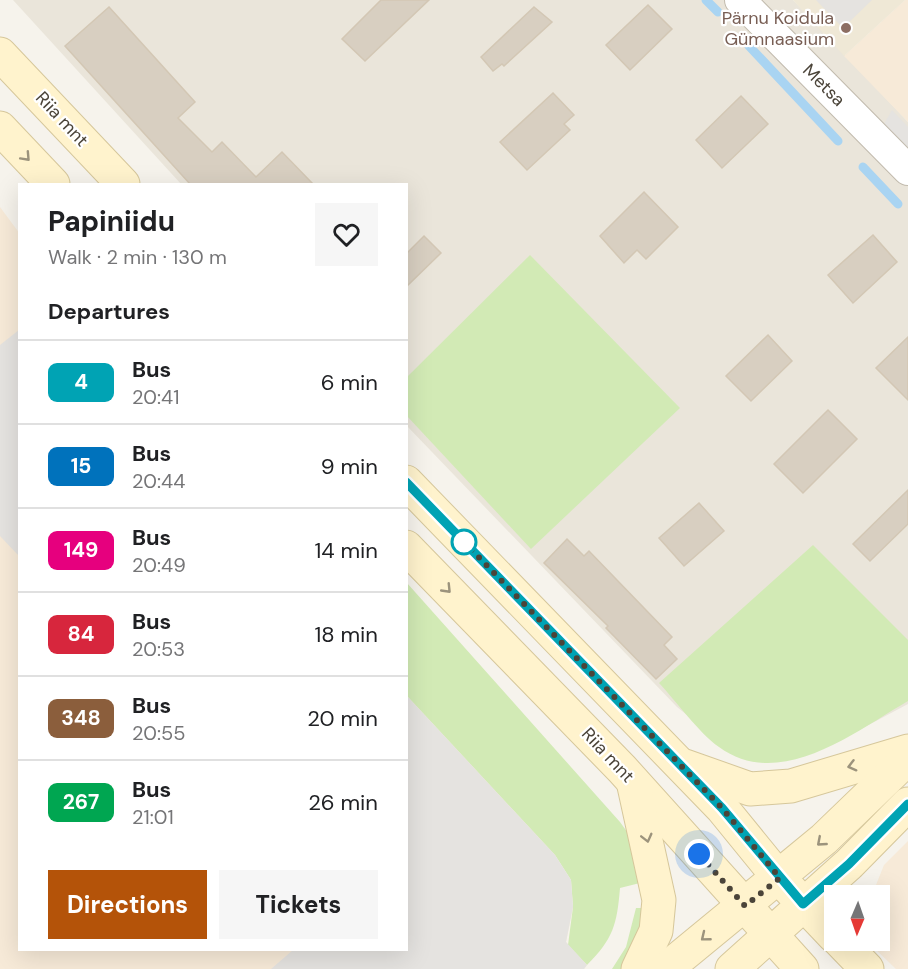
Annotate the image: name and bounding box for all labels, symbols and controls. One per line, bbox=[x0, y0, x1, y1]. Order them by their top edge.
place label: Pärnu Koidula Gümnaasium bbox=[722, 6, 834, 51]
marker: Pärnu Koidula Gümnaasium bbox=[839, 21, 853, 35]
street label: Metsa bbox=[798, 59, 850, 111]
street label: Riia mnt bbox=[30, 86, 94, 152]
one-way arrow bbox=[19, 150, 30, 160]
text: Papiniidu bbox=[48, 203, 175, 240]
button: heart bbox=[315, 203, 378, 266]
text: Walk · 2 min · 130 m bbox=[48, 244, 227, 270]
text: Departures bbox=[48, 297, 170, 326]
text: Bus bbox=[132, 355, 171, 384]
text: 4 bbox=[74, 368, 88, 396]
text: 6 min bbox=[321, 368, 378, 397]
text: 20:41 bbox=[132, 384, 179, 410]
text: Bus bbox=[132, 439, 171, 468]
text: 15 bbox=[71, 452, 91, 480]
text: 9 min bbox=[321, 452, 378, 481]
text: 20:44 bbox=[132, 468, 185, 494]
text: Bus bbox=[132, 523, 171, 552]
unlabelled marker bbox=[451, 529, 477, 555]
text: 149 bbox=[64, 536, 98, 564]
text: 14 min bbox=[314, 536, 378, 565]
text: 20:49 bbox=[132, 552, 186, 578]
one-way arrow bbox=[440, 582, 451, 593]
text: Bus bbox=[132, 607, 171, 636]
text: 84 bbox=[68, 620, 94, 648]
text: 18 min bbox=[314, 620, 378, 649]
text: 20:53 bbox=[132, 636, 185, 662]
text: Bus bbox=[132, 691, 171, 720]
text: 348 bbox=[61, 704, 101, 732]
text: 20 min bbox=[307, 704, 378, 733]
text: 20:55 bbox=[132, 720, 185, 746]
street label: Riia mnt bbox=[576, 722, 640, 788]
one-way arrow bbox=[847, 759, 857, 771]
text: Bus bbox=[132, 775, 171, 804]
text: 267 bbox=[63, 788, 99, 816]
text: 26 min bbox=[308, 788, 378, 817]
text: 21:01 bbox=[132, 804, 174, 830]
one-way arrow bbox=[640, 833, 653, 843]
one-way arrow bbox=[817, 835, 828, 846]
your location bbox=[684, 839, 714, 869]
button: Directions bbox=[48, 870, 207, 939]
button: Tickets bbox=[219, 870, 378, 939]
north arrow bbox=[824, 885, 890, 951]
map controls bbox=[824, 885, 890, 951]
one-way arrow bbox=[701, 929, 712, 940]

